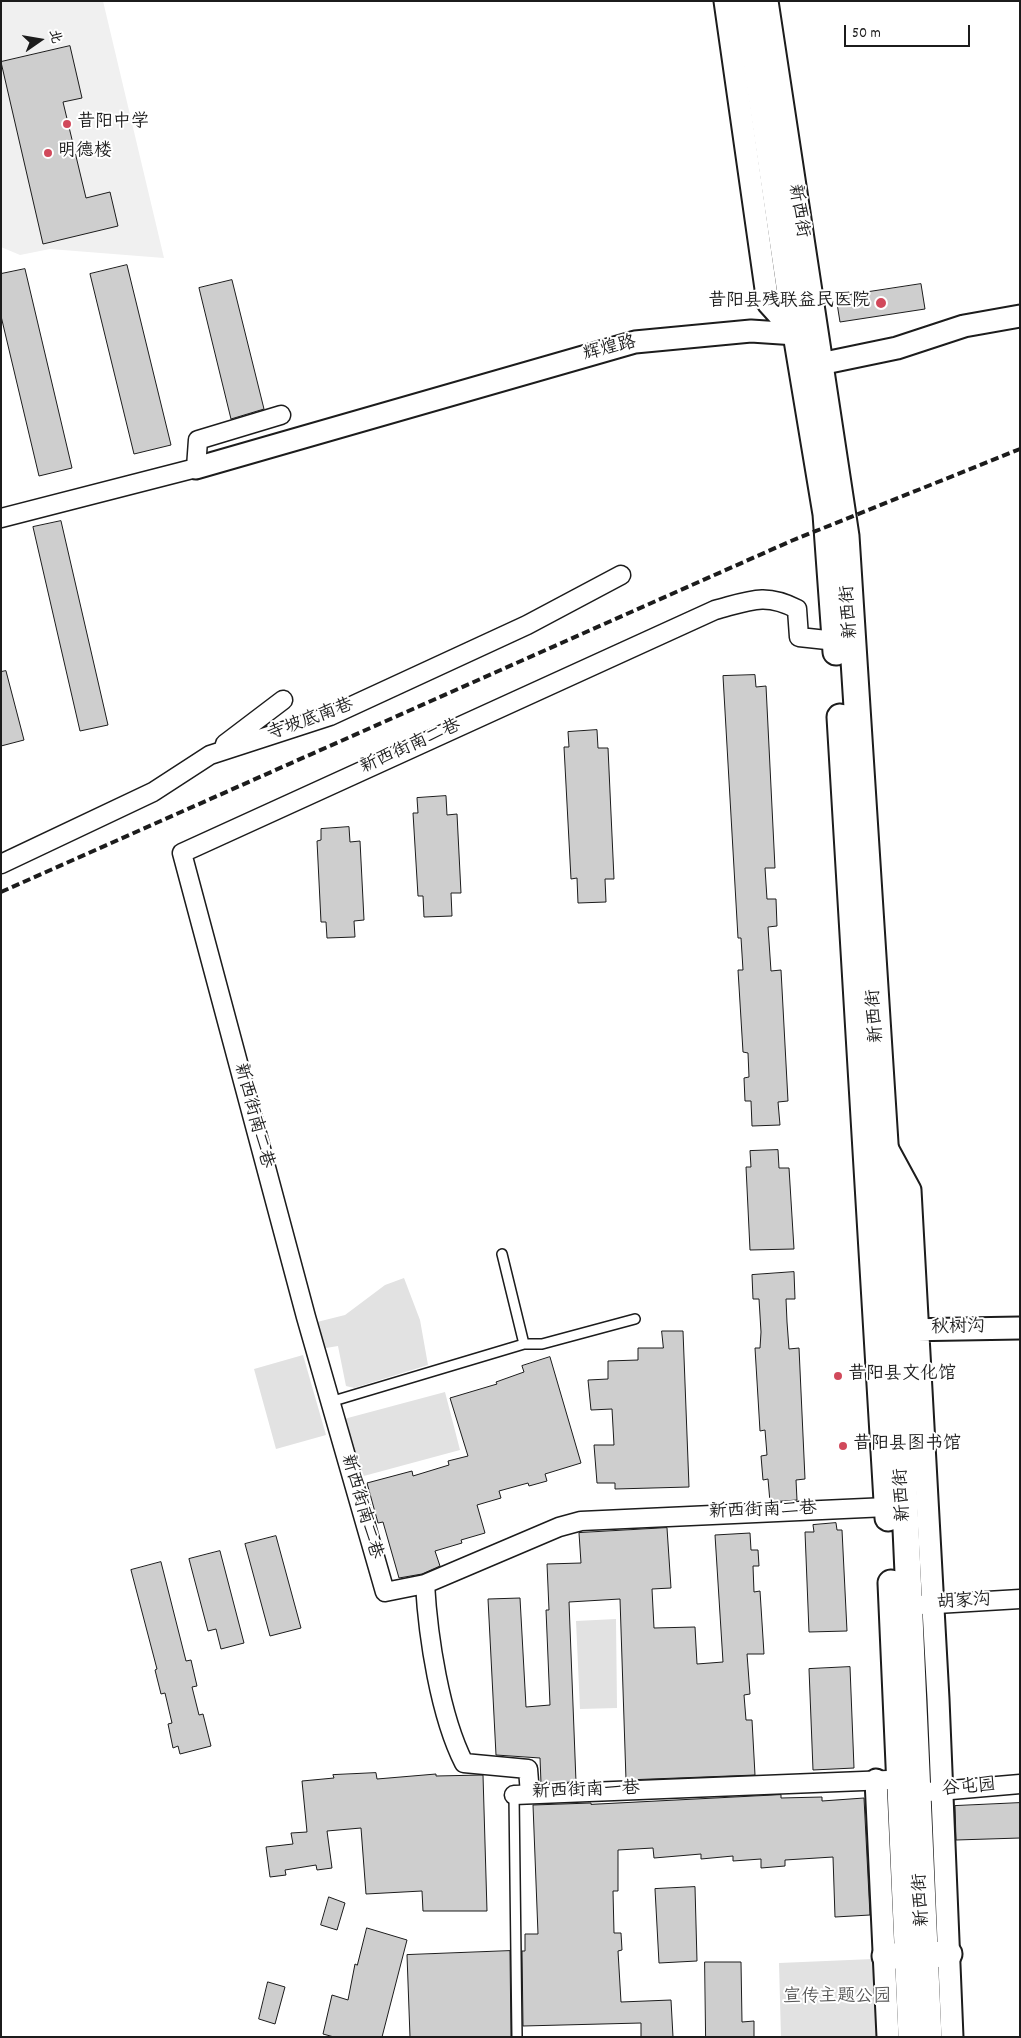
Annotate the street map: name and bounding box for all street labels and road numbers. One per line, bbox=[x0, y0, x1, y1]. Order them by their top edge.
street label: 新西街 bbox=[782, 183, 812, 239]
street label: 辉煌路 bbox=[581, 333, 639, 367]
street label: 新西街 bbox=[838, 584, 864, 640]
street label: 寺坡底南巷 bbox=[265, 695, 357, 747]
street label: 新西街南二巷 bbox=[357, 716, 465, 780]
street label: 新西街 bbox=[864, 988, 890, 1044]
street label: 新西街南二巷 bbox=[228, 1061, 276, 1171]
street label: 秋树沟 bbox=[931, 1318, 985, 1340]
street label: 新西街南二巷 bbox=[335, 1452, 385, 1562]
street label: 新西街 bbox=[892, 1467, 916, 1523]
street label: 新西街南二巷 bbox=[709, 1499, 817, 1525]
street label: 胡家沟 bbox=[936, 1591, 992, 1615]
street label: 谷屯园 bbox=[941, 1776, 997, 1802]
street label: 新西街南一巷 bbox=[532, 1779, 640, 1805]
street label: 新西街 bbox=[911, 1872, 935, 1928]

